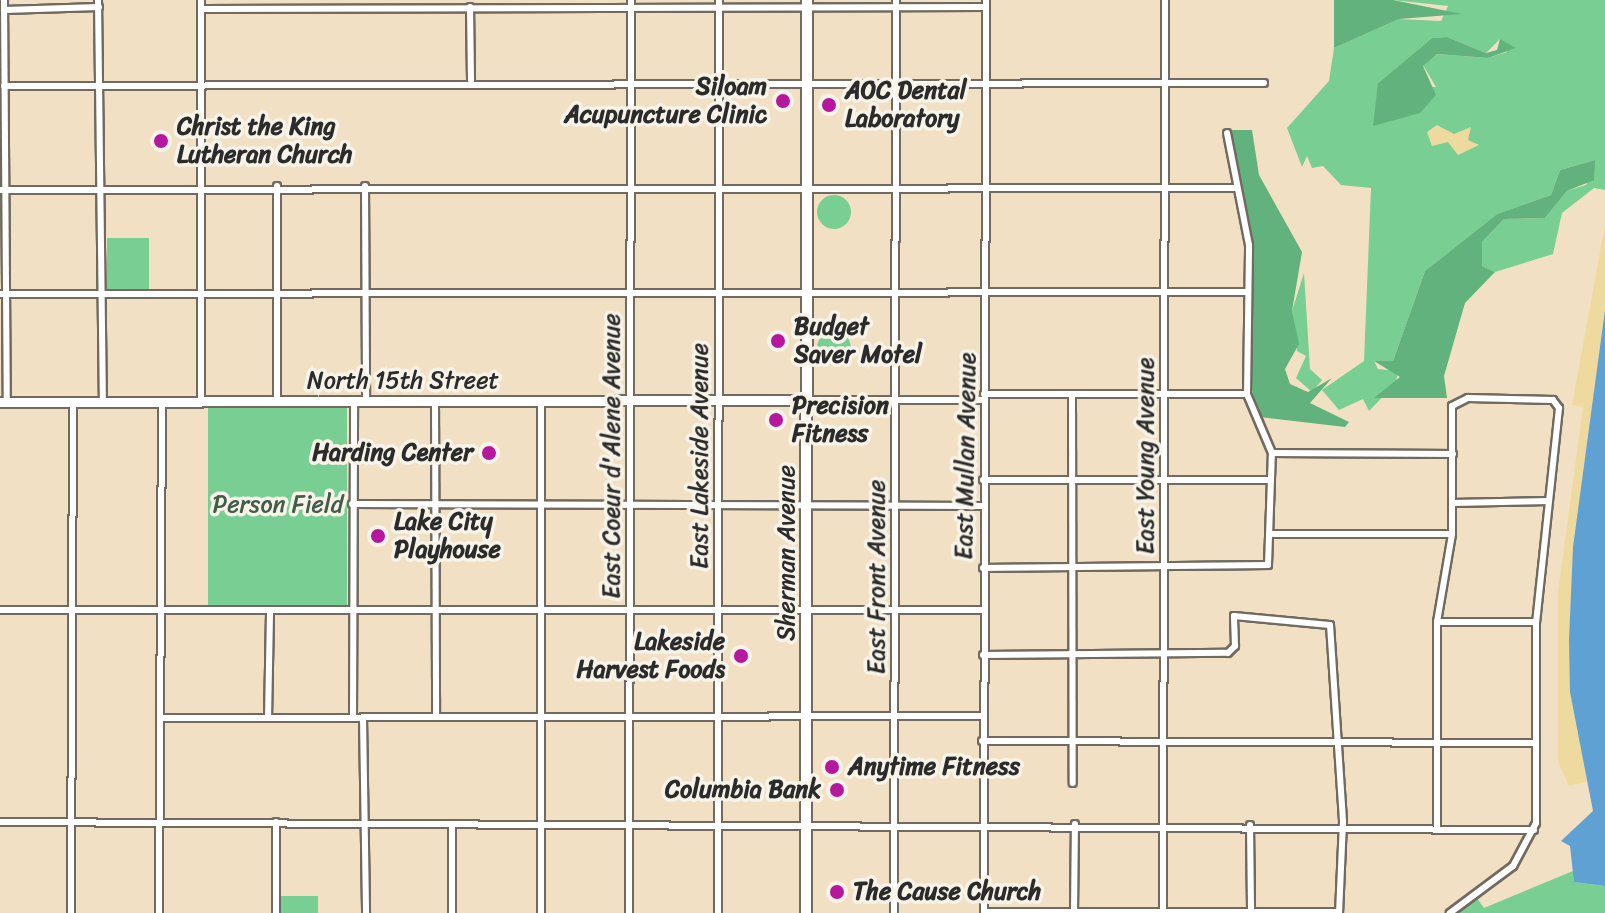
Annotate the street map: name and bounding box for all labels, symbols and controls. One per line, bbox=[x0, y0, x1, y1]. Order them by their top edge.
place label: Siloam Acupuncture Clinic bbox=[564, 73, 767, 129]
place label: AOC Dental Laboratory bbox=[845, 77, 967, 133]
marker: Siloam Acupuncture Clinic bbox=[774, 92, 792, 110]
marker: AOC Dental Laboratory bbox=[820, 96, 838, 114]
place label: Christ the King Lutheran Church bbox=[177, 113, 352, 169]
marker: Christ the King Lutheran Church bbox=[152, 132, 170, 150]
street label: East Coeur d'Alene Avenue bbox=[598, 313, 626, 599]
place label: Budget Saver Motel bbox=[794, 313, 922, 369]
marker: Budget Saver Motel bbox=[769, 332, 787, 350]
street label: East Lakeside Avenue bbox=[686, 343, 714, 569]
street label: East Mullan Avenue bbox=[950, 352, 982, 560]
street label: East Young Avenue bbox=[1132, 358, 1160, 554]
street label: North 15th Street bbox=[307, 367, 499, 395]
place label: Precision Fitness bbox=[792, 392, 889, 448]
marker: Precision Fitness bbox=[767, 411, 785, 429]
place label: Harding Center bbox=[311, 439, 473, 467]
marker: Harding Center bbox=[480, 444, 498, 462]
street label: Sherman Avenue bbox=[773, 465, 801, 641]
street label: East Front Avenue bbox=[863, 480, 891, 674]
park label: Person Field bbox=[213, 491, 343, 519]
place label: Lake City Playhouse bbox=[394, 508, 501, 564]
marker: Lake City Playhouse bbox=[369, 527, 387, 545]
place label: Lakeside Harvest Foods bbox=[575, 628, 725, 684]
marker: Lakeside Harvest Foods bbox=[732, 647, 750, 665]
place label: Anytime Fitness bbox=[848, 753, 1019, 781]
marker: Anytime Fitness bbox=[823, 758, 841, 776]
place label: Columbia Bank bbox=[665, 776, 821, 804]
marker: Columbia Bank bbox=[828, 781, 846, 799]
place label: The Cause Church bbox=[853, 878, 1041, 906]
marker: The Cause Church bbox=[828, 883, 846, 901]

